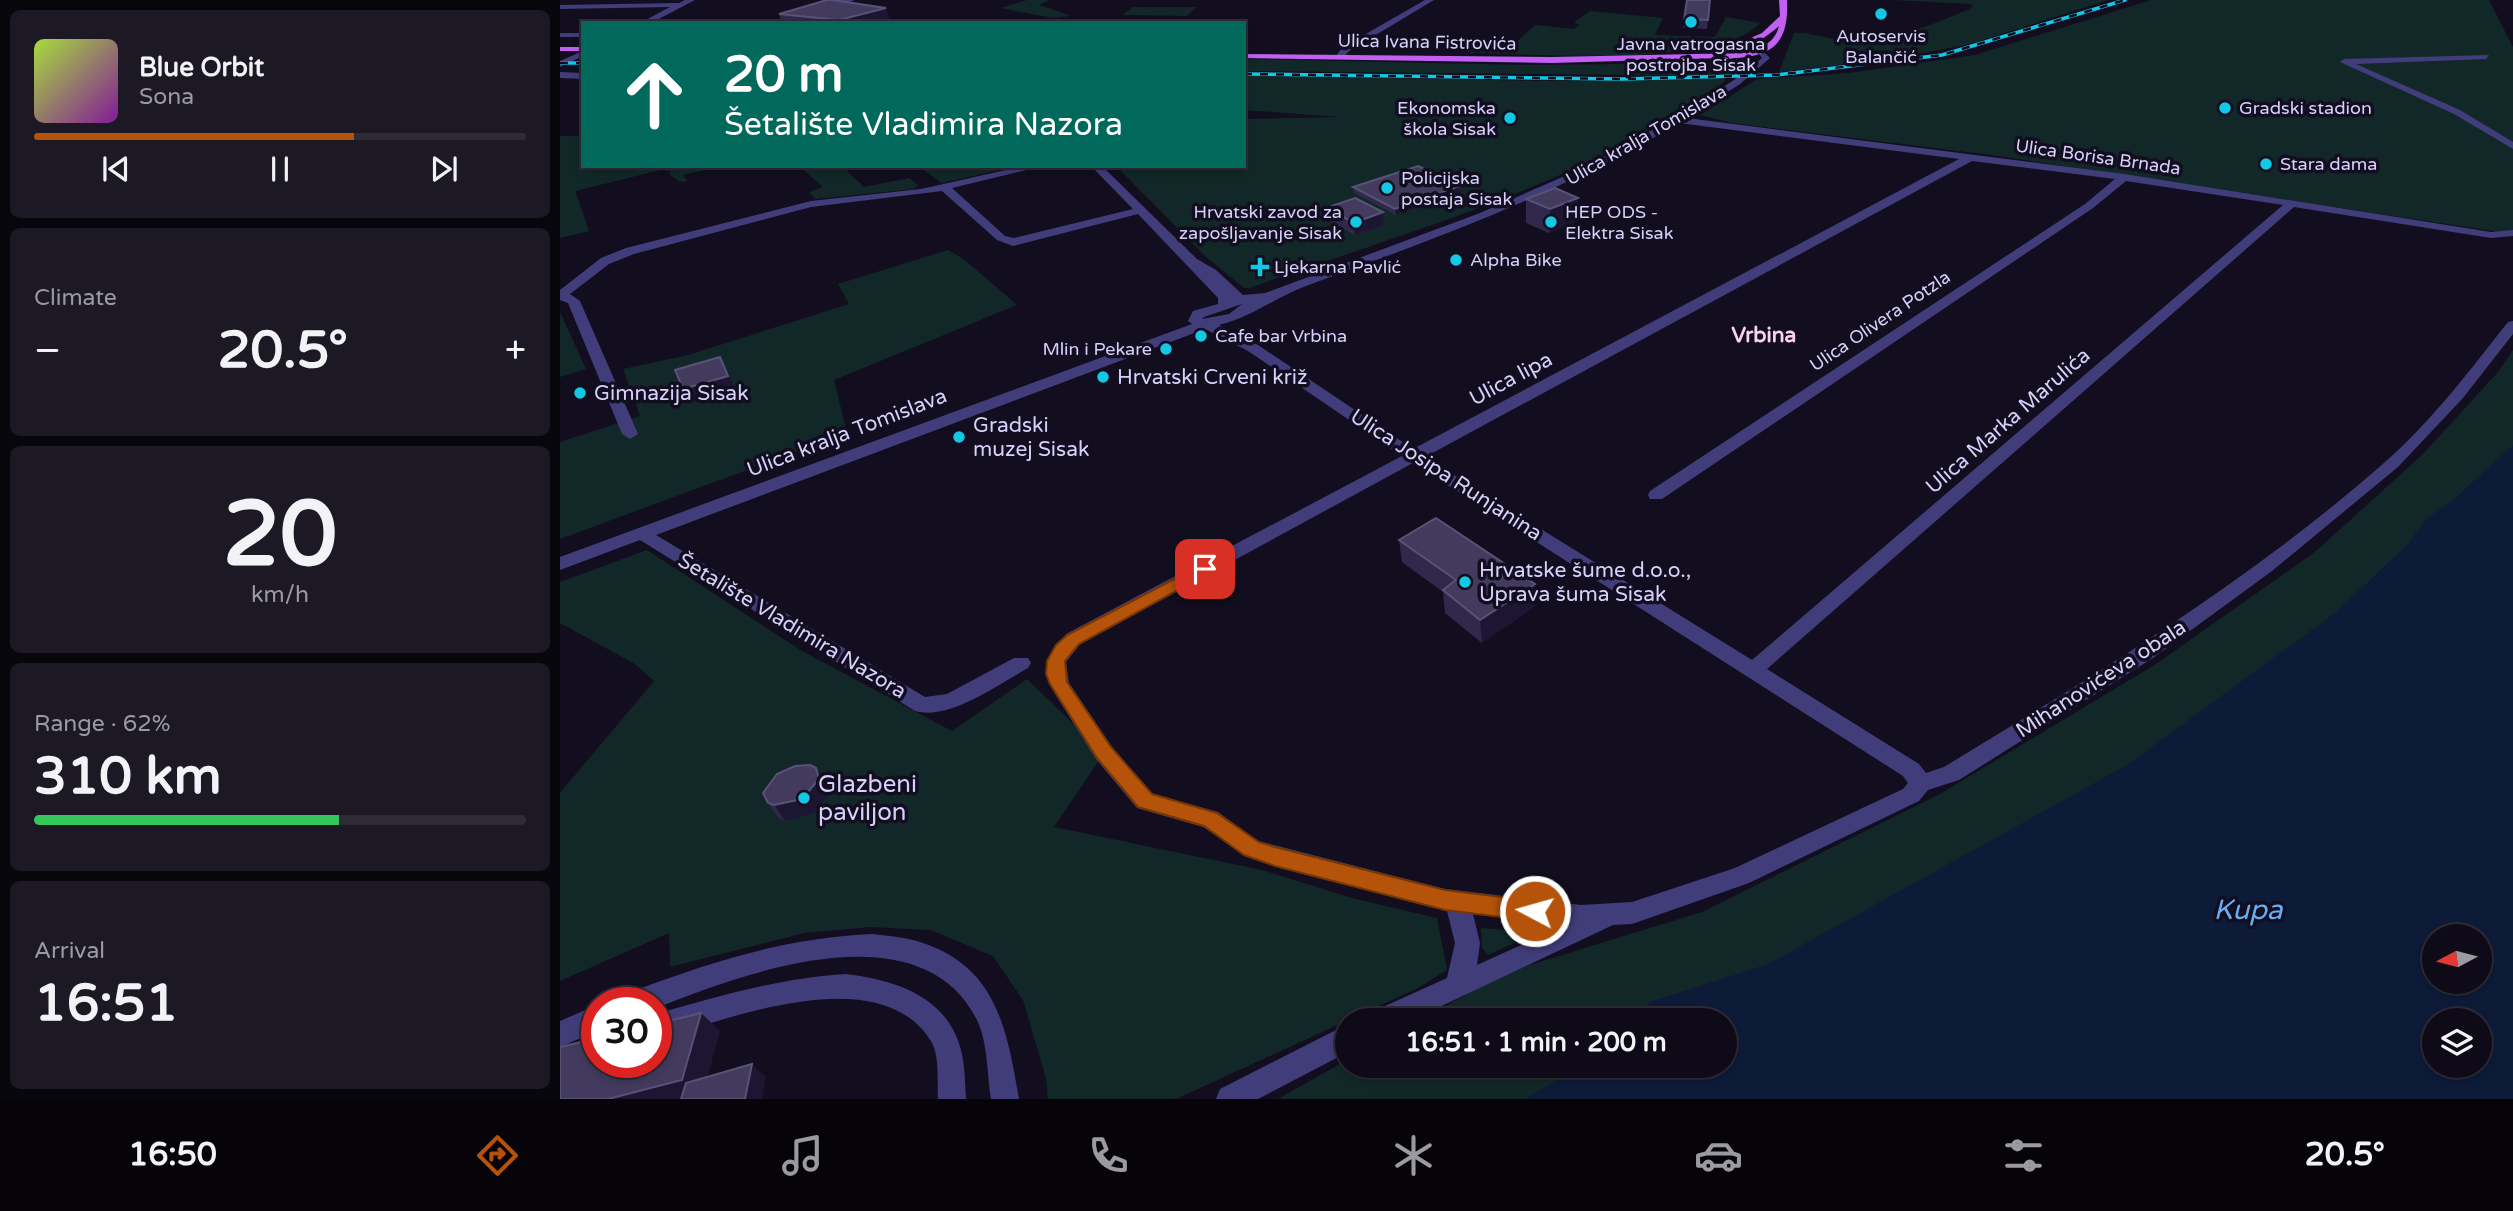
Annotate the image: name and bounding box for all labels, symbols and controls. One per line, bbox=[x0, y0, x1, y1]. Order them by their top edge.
marker: Autoservis Balančić bbox=[1873, 6, 1889, 22]
marker: Javna vatrogasna postrojba Sisak bbox=[1683, 14, 1699, 30]
place label: Autoservis Balančić bbox=[1836, 25, 1926, 68]
street label: Ulica Ivana Fistrovića bbox=[1337, 29, 1517, 55]
place label: Javna vatrogasna postrojba Sisak bbox=[1617, 33, 1765, 76]
text: 20 m bbox=[724, 46, 843, 105]
icon: ahead bbox=[609, 49, 700, 140]
text: Blue Orbit bbox=[139, 52, 264, 83]
street label: Ulica kralja Tomislava bbox=[1562, 80, 1730, 190]
text: Sona bbox=[139, 83, 194, 111]
place label: Ekonomska škola Sisak bbox=[1397, 97, 1496, 140]
place label: Gradski stadion bbox=[2239, 97, 2372, 119]
marker: Gradski stadion bbox=[2217, 100, 2233, 116]
text: Šetalište Vladimira Nazora bbox=[724, 106, 1123, 144]
marker: Ekonomska škola Sisak bbox=[1502, 110, 1518, 126]
street label: Ulica Borisa Brnada bbox=[2014, 135, 2182, 179]
icon: previous bbox=[97, 150, 135, 188]
icon: pause bbox=[261, 150, 299, 188]
icon: next bbox=[425, 150, 463, 188]
place label: Stara dama bbox=[2280, 153, 2378, 175]
marker: Stara dama bbox=[2258, 156, 2274, 172]
place label: Policijska postaja Sisak bbox=[1401, 167, 1512, 210]
marker: Policijska postaja Sisak bbox=[1379, 180, 1395, 196]
place label: Hrvatski zavod za zapošljavanje Sisak bbox=[1179, 201, 1342, 244]
place label: HEP ODS - Elektra Sisak bbox=[1565, 201, 1674, 244]
marker: Hrvatski zavod za zapošljavanje Sisak bbox=[1348, 214, 1364, 230]
marker: HEP ODS - Elektra Sisak bbox=[1543, 214, 1559, 230]
place label: Alpha Bike bbox=[1470, 249, 1562, 271]
marker: Alpha Bike bbox=[1448, 252, 1464, 268]
place label: Ljekarna Pavlić bbox=[1274, 256, 1401, 278]
marker: Ljekarna Pavlić bbox=[1252, 259, 1268, 275]
street label: Ulica Olivera Potzla bbox=[1806, 266, 1954, 376]
text: Climate bbox=[34, 284, 117, 312]
text: 20.5° bbox=[218, 319, 348, 382]
district label: Vrbina bbox=[1732, 323, 1796, 348]
place label: Cafe bar Vrbina bbox=[1215, 325, 1347, 347]
text: − bbox=[34, 328, 61, 374]
text: + bbox=[505, 328, 526, 374]
marker: Cafe bar Vrbina bbox=[1193, 328, 1209, 344]
place label: Mlin i Pekare bbox=[1042, 338, 1152, 360]
marker: Mlin i Pekare bbox=[1158, 341, 1174, 357]
street label: Ulica Marka Marulića bbox=[1921, 343, 2095, 499]
street label: Ulica lipa bbox=[1465, 347, 1557, 411]
place label: Hrvatski Crveni križ bbox=[1117, 365, 1308, 390]
marker: Hrvatski Crveni križ bbox=[1095, 369, 1111, 385]
place label: Gimnazija Sisak bbox=[594, 381, 749, 406]
street label: Ulica kralja Tomislava bbox=[744, 383, 950, 483]
marker: Gimnazija Sisak bbox=[572, 385, 588, 401]
street label: Ulica Josipa Runjanina bbox=[1346, 404, 1546, 546]
place label: Gradski muzej Sisak bbox=[973, 413, 1089, 462]
marker: Gradski muzej Sisak bbox=[951, 429, 967, 445]
text: 20 bbox=[223, 480, 337, 590]
pin bbox=[1175, 539, 1235, 599]
street label: Šetalište Vladimira Nazora bbox=[673, 548, 911, 704]
icon: arrive bbox=[1186, 550, 1224, 588]
place label: Hrvatske šume d.o.o., Uprava šuma Sisak bbox=[1479, 558, 1691, 607]
marker: Hrvatske šume d.o.o., Uprava šuma Sisak bbox=[1457, 574, 1473, 590]
text: km/h bbox=[251, 581, 309, 609]
street label: Mihanovićeva obala bbox=[2011, 615, 2191, 743]
text: Range · 62% bbox=[34, 710, 170, 738]
text: 310 km bbox=[34, 745, 222, 808]
place label: Glazbeni paviljon bbox=[818, 770, 917, 827]
marker: Glazbeni paviljon bbox=[796, 790, 812, 806]
position arrow bbox=[1498, 874, 1572, 948]
water label: Kupa bbox=[2213, 893, 2284, 927]
north arrow bbox=[2422, 924, 2492, 994]
map controls bbox=[2422, 924, 2492, 1078]
text: Arrival bbox=[34, 937, 105, 965]
text: 16:51 bbox=[34, 972, 178, 1035]
speed limit sign: 30 bbox=[581, 987, 672, 1078]
button: layers bbox=[2422, 1008, 2492, 1078]
text: 16:51 · 1 min · 200 m bbox=[1405, 1027, 1667, 1058]
icon: directions bbox=[473, 1131, 522, 1180]
icon: music bbox=[778, 1131, 827, 1180]
icon: phone bbox=[1084, 1131, 1133, 1180]
icon: climate bbox=[1389, 1131, 1438, 1180]
icon: car bbox=[1694, 1131, 1743, 1180]
icon: filters bbox=[1999, 1131, 2048, 1180]
text: 16:50 bbox=[128, 1136, 217, 1174]
text: 20.5° bbox=[2305, 1136, 2385, 1174]

